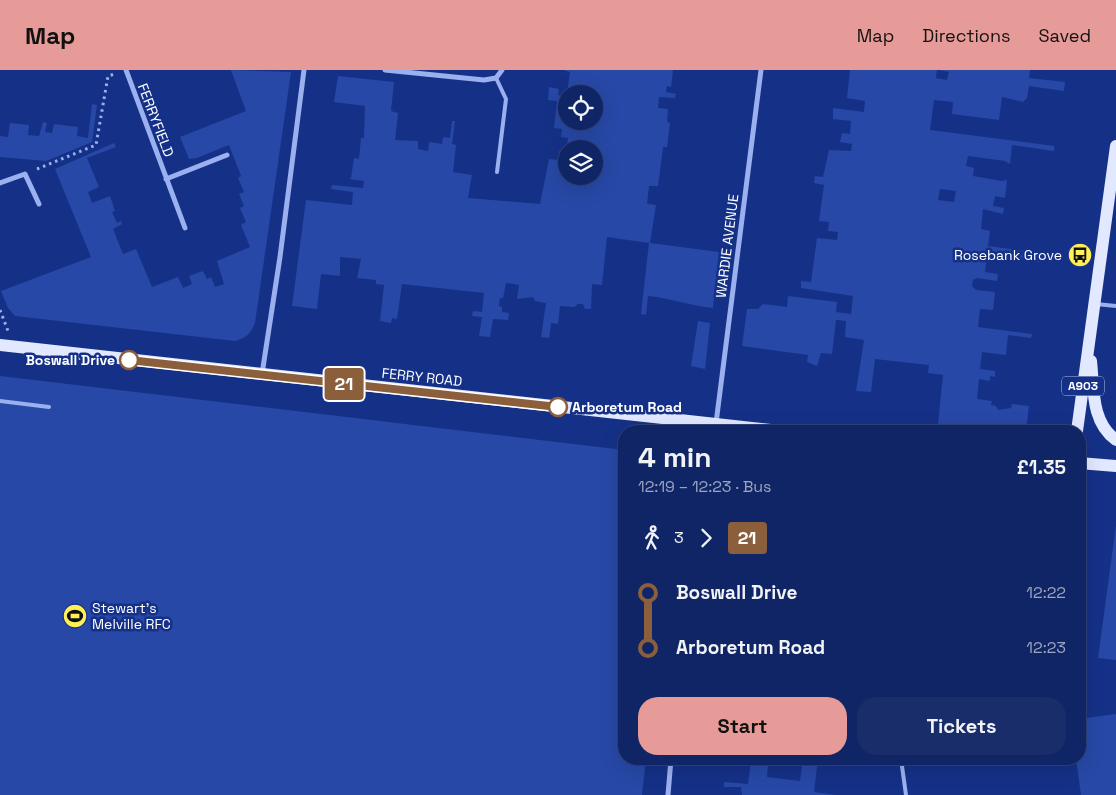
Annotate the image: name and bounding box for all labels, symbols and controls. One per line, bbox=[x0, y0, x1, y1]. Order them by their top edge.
text: Map bbox=[25, 20, 75, 51]
text: Map bbox=[857, 24, 894, 47]
text: Directions bbox=[922, 24, 1011, 47]
text: Saved bbox=[1039, 24, 1091, 47]
street label: FERRYFIELD bbox=[134, 81, 178, 159]
map controls bbox=[558, 85, 603, 185]
button: locate bbox=[558, 85, 603, 130]
button: layers bbox=[558, 140, 603, 185]
street label: WARDIE AVENUE bbox=[712, 193, 742, 299]
bus stop icon: Rosebank Grove bbox=[1067, 242, 1093, 268]
place label: Rosebank Grove bbox=[954, 246, 1062, 264]
marker: Boswall Drive bbox=[119, 350, 139, 370]
place label: Boswall Drive bbox=[26, 351, 115, 369]
street label: FERRY ROAD bbox=[381, 364, 463, 390]
line badge: 21 bbox=[322, 368, 366, 400]
text: 21 bbox=[335, 372, 353, 395]
road number: A903 bbox=[1062, 376, 1104, 396]
marker: Arboretum Road bbox=[548, 397, 568, 417]
place label: Arboretum Road bbox=[572, 398, 682, 416]
text: 4 min bbox=[638, 439, 712, 475]
text: £1.35 bbox=[1017, 455, 1066, 480]
text: 12:19 – 12:23 · Bus bbox=[638, 476, 772, 497]
icon: walk bbox=[638, 524, 666, 552]
icon: forward bbox=[692, 524, 720, 552]
text: 21 bbox=[738, 526, 757, 549]
text: 3 bbox=[674, 527, 684, 548]
text: Boswall Drive bbox=[676, 580, 797, 605]
text: 12:22 bbox=[1026, 582, 1066, 603]
place label: Stewart's Melville RFC bbox=[92, 599, 171, 633]
sports icon: Stewart's Melville RFC bbox=[62, 603, 88, 629]
text: Arboretum Road bbox=[676, 635, 825, 660]
text: 12:23 bbox=[1026, 637, 1066, 658]
button: Start bbox=[638, 697, 847, 755]
button: Tickets bbox=[857, 697, 1066, 755]

